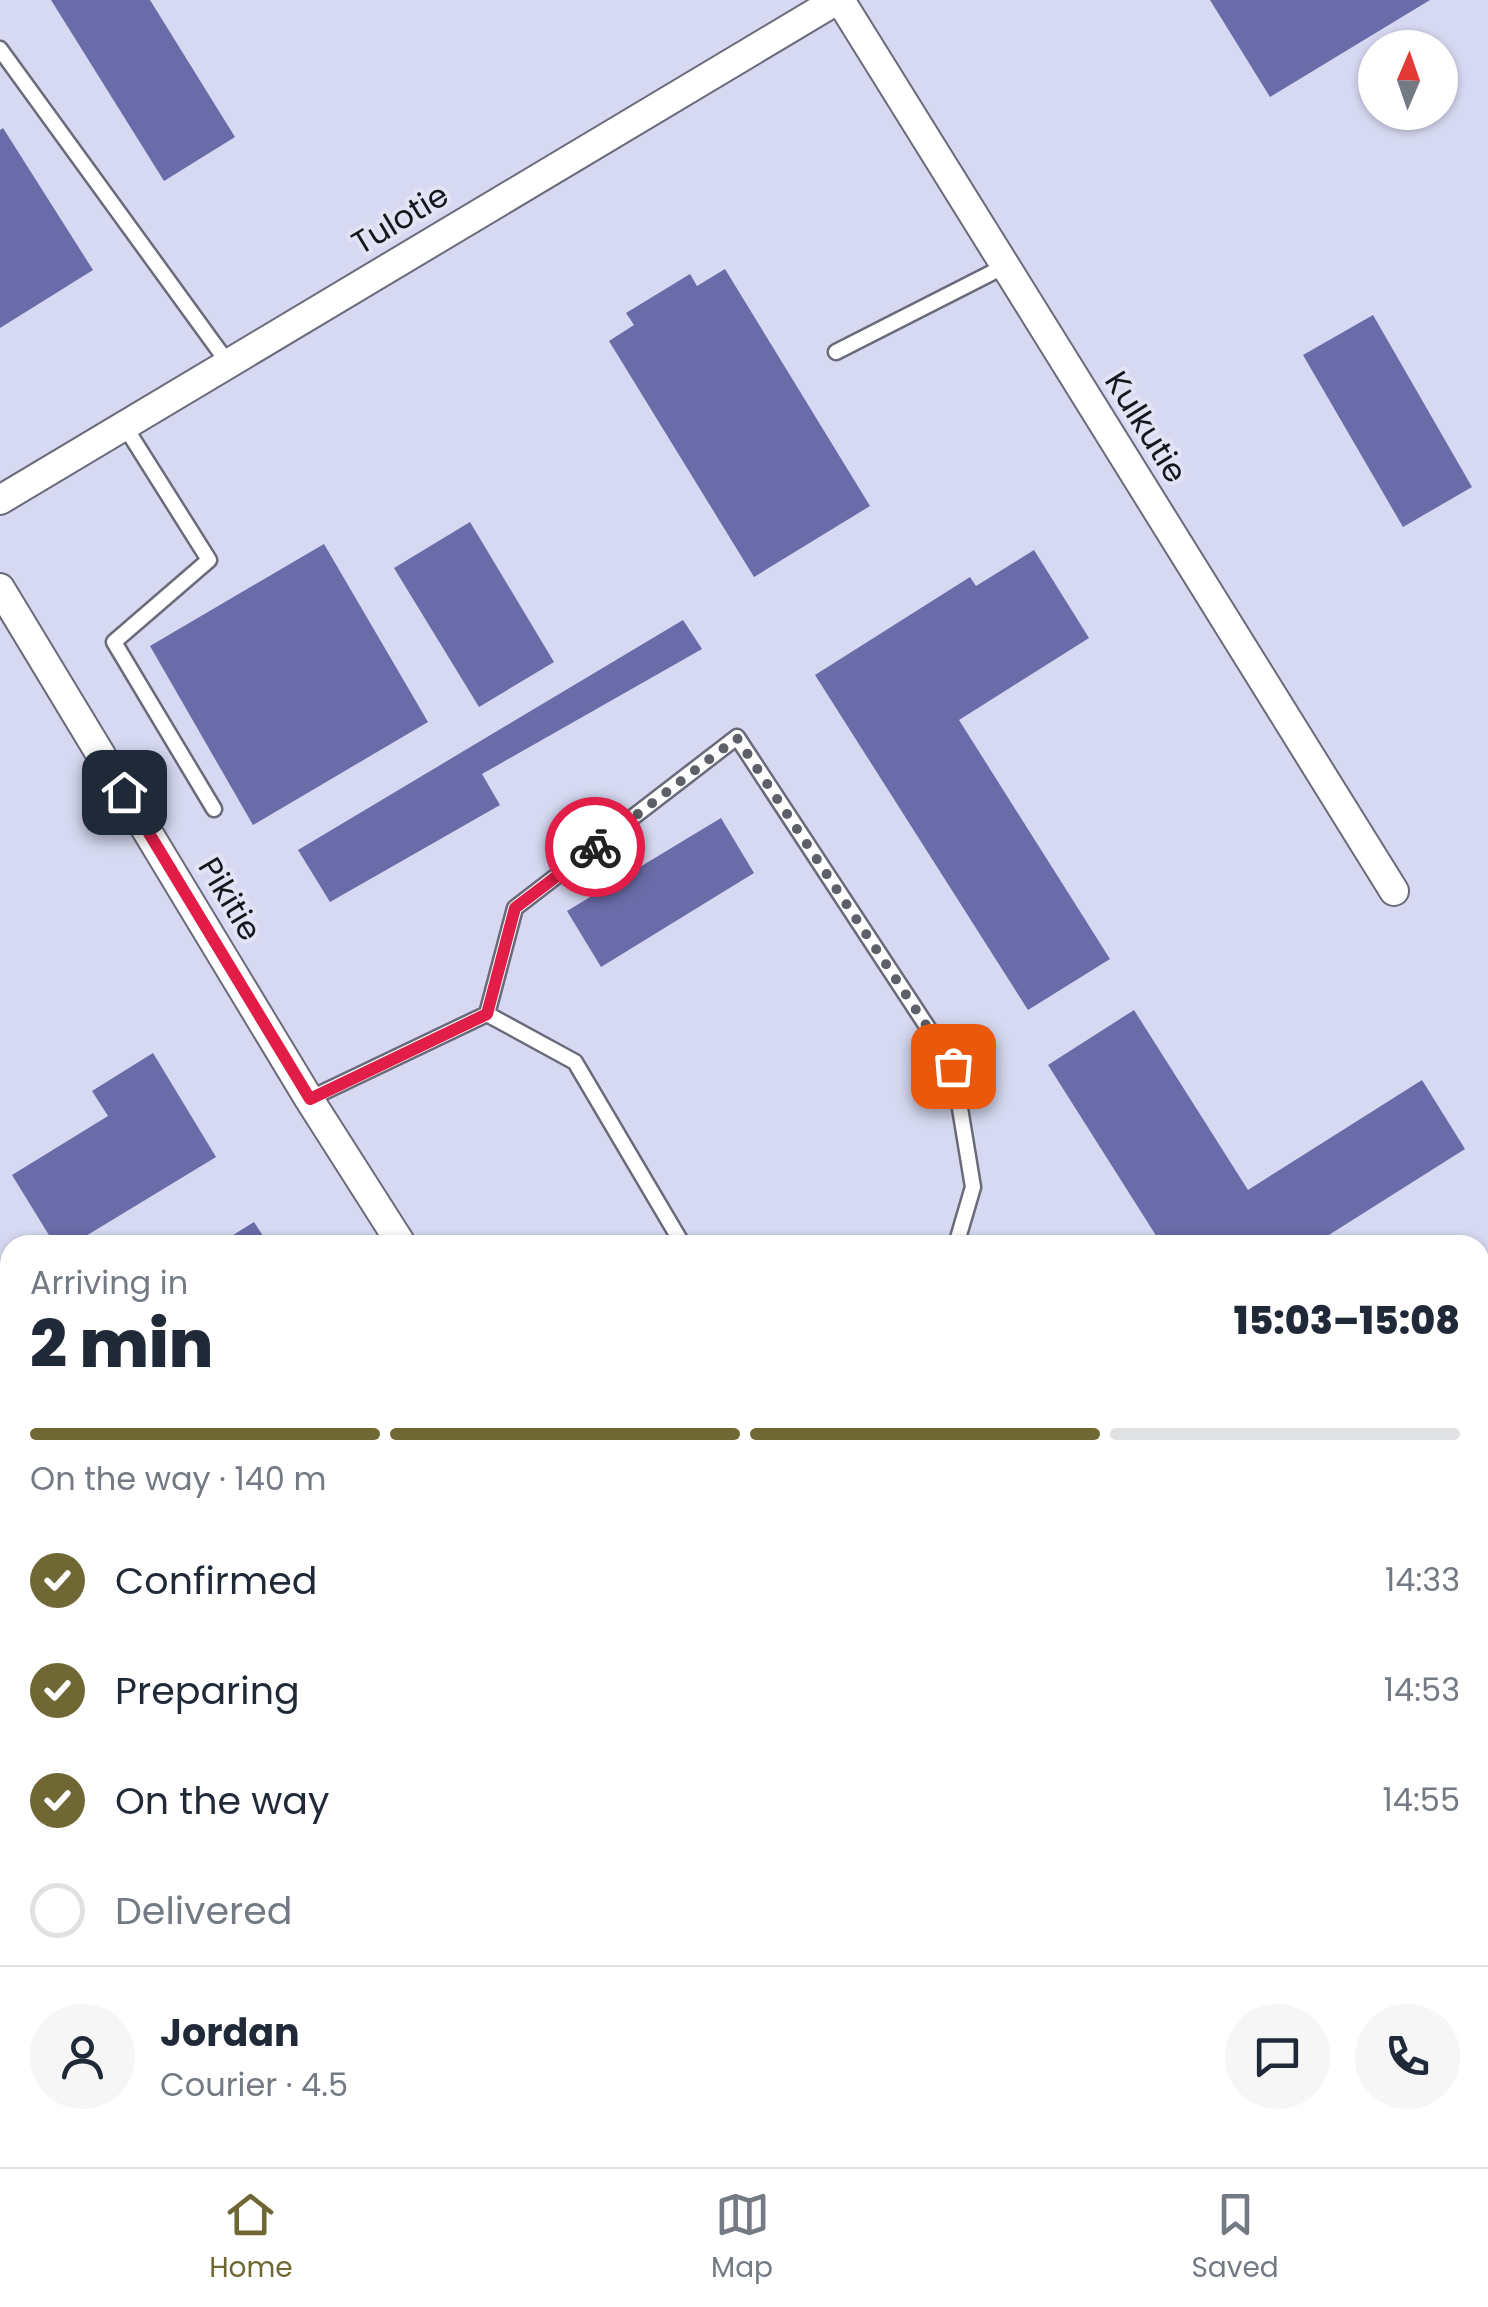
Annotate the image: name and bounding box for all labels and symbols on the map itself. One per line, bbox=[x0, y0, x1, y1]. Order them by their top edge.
north arrow bbox=[1358, 30, 1458, 130]
street label: Tulotie bbox=[343, 172, 457, 265]
street label: Kulkutie bbox=[1095, 362, 1198, 491]
pin bbox=[82, 750, 167, 835]
courier bbox=[545, 797, 645, 897]
street label: Pikitie bbox=[188, 849, 273, 949]
pin bbox=[911, 1024, 996, 1109]

